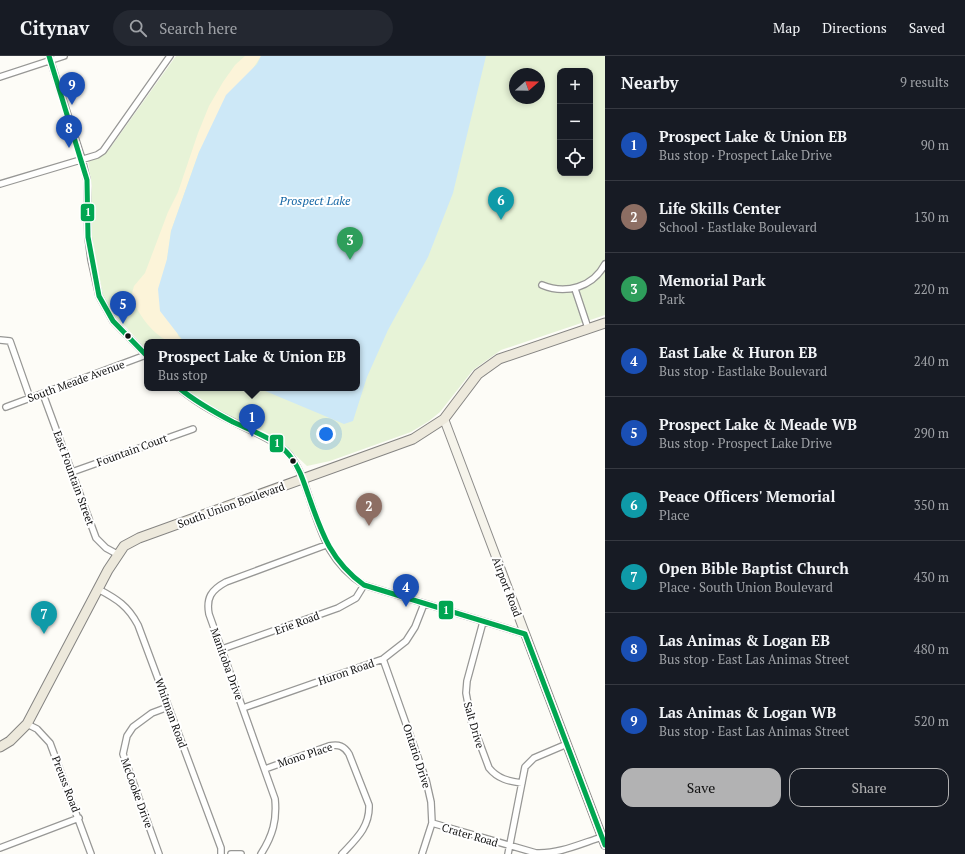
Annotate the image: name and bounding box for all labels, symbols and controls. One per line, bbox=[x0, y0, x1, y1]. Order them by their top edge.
search box bbox=[113, 10, 393, 46]
text: Citynav bbox=[20, 15, 89, 40]
icon: search bbox=[127, 17, 149, 39]
text: Search here bbox=[159, 18, 237, 38]
text: Map bbox=[773, 18, 800, 37]
text: Directions bbox=[822, 18, 887, 37]
text: Saved bbox=[909, 18, 945, 37]
north arrow bbox=[509, 68, 545, 104]
map controls bbox=[557, 68, 593, 176]
button: + bbox=[557, 68, 593, 104]
text: Nearby bbox=[621, 71, 679, 94]
pin: 9 bbox=[59, 72, 85, 105]
text: 9 results bbox=[900, 73, 949, 91]
button: − bbox=[557, 104, 593, 140]
pin: 8 bbox=[56, 115, 82, 148]
text: Prospect Lake & Union EB bbox=[659, 126, 847, 146]
text: 1 bbox=[630, 136, 638, 154]
text: 90 m bbox=[921, 136, 949, 154]
button: locate bbox=[557, 140, 593, 176]
text: Bus stop · Prospect Lake Drive bbox=[659, 146, 832, 164]
pin: 6 bbox=[488, 187, 514, 220]
water label: Prospect Lake bbox=[279, 193, 351, 208]
text: Life Skills Center bbox=[659, 198, 781, 218]
line badge: 1 bbox=[80, 203, 95, 222]
text: 1 bbox=[85, 205, 91, 219]
text: 2 bbox=[630, 208, 638, 226]
text: 130 m bbox=[914, 208, 949, 226]
text: School · Eastlake Boulevard bbox=[659, 218, 817, 236]
pin: 3 bbox=[337, 227, 363, 260]
text: Memorial Park bbox=[659, 270, 766, 290]
text: 3 bbox=[630, 280, 638, 298]
text: 220 m bbox=[914, 280, 949, 298]
text: Park bbox=[659, 290, 685, 308]
pin: 5 bbox=[110, 291, 136, 324]
unlabelled marker bbox=[123, 331, 133, 341]
popup bbox=[144, 339, 360, 391]
text: East Lake & Huron EB bbox=[659, 342, 817, 362]
text: Prospect Lake & Union EB bbox=[158, 346, 346, 366]
text: 4 bbox=[630, 352, 638, 370]
text: 240 m bbox=[914, 352, 949, 370]
street label: South Meade Avenue bbox=[26, 357, 127, 405]
text: Bus stop · Eastlake Boulevard bbox=[659, 362, 827, 380]
text: Bus stop bbox=[158, 366, 207, 384]
pin: 1 bbox=[239, 404, 265, 437]
text: Prospect Lake & Meade WB bbox=[659, 414, 857, 434]
your location bbox=[316, 424, 336, 444]
text: 5 bbox=[630, 424, 638, 442]
text: 290 m bbox=[914, 424, 949, 442]
street label: East Fountain Street bbox=[50, 429, 98, 527]
street label: Fountain Court bbox=[95, 431, 169, 469]
line badge: 1 bbox=[269, 434, 284, 453]
text: Bus stop · Prospect Lake Drive bbox=[659, 434, 832, 452]
text: 1 bbox=[274, 436, 280, 450]
unlabelled marker bbox=[288, 456, 298, 466]
street label: South Union Boulevard bbox=[175, 479, 287, 531]
text: Peace Officers' Memorial bbox=[659, 486, 835, 506]
pin: 2 bbox=[356, 493, 382, 526]
text: 6 bbox=[630, 496, 638, 514]
text: 350 m bbox=[914, 496, 949, 514]
text: Place bbox=[659, 506, 690, 524]
street label: Airport Road bbox=[489, 555, 525, 619]
text: Open Bible Baptist Church bbox=[659, 558, 849, 578]
text: 7 bbox=[630, 568, 638, 586]
text: 430 m bbox=[914, 568, 949, 586]
pin: 4 bbox=[393, 574, 419, 607]
text: Place · South Union Boulevard bbox=[659, 578, 833, 596]
line badge: 1 bbox=[438, 600, 454, 620]
pin: 7 bbox=[31, 601, 57, 634]
text: 1 bbox=[443, 603, 449, 617]
street label: Erie Road bbox=[273, 608, 321, 638]
street label: Manitoba Drive bbox=[208, 626, 247, 702]
text: Las Animas & Logan EB bbox=[659, 630, 830, 650]
text: 8 bbox=[630, 640, 638, 658]
text: 480 m bbox=[914, 640, 949, 658]
text: Bus stop · East Las Animas Street bbox=[659, 650, 849, 668]
street label: Huron Road bbox=[316, 656, 376, 688]
street label: Whitman Road bbox=[152, 676, 190, 750]
street label: Salt Drive bbox=[461, 700, 487, 750]
text: Las Animas & Logan WB bbox=[659, 702, 836, 722]
text: 9 bbox=[630, 712, 638, 730]
text: 520 m bbox=[914, 712, 949, 730]
street label: Ontario Drive bbox=[400, 722, 434, 790]
text: Bus stop · East Las Animas Street bbox=[659, 722, 849, 740]
street label: Mono Place bbox=[276, 739, 335, 770]
street label: Preuss Road bbox=[49, 754, 83, 814]
street label: McCooke Drive bbox=[118, 756, 156, 830]
button: Save bbox=[621, 768, 781, 807]
button: Share bbox=[789, 768, 949, 807]
street label: Crater Road bbox=[440, 820, 500, 850]

